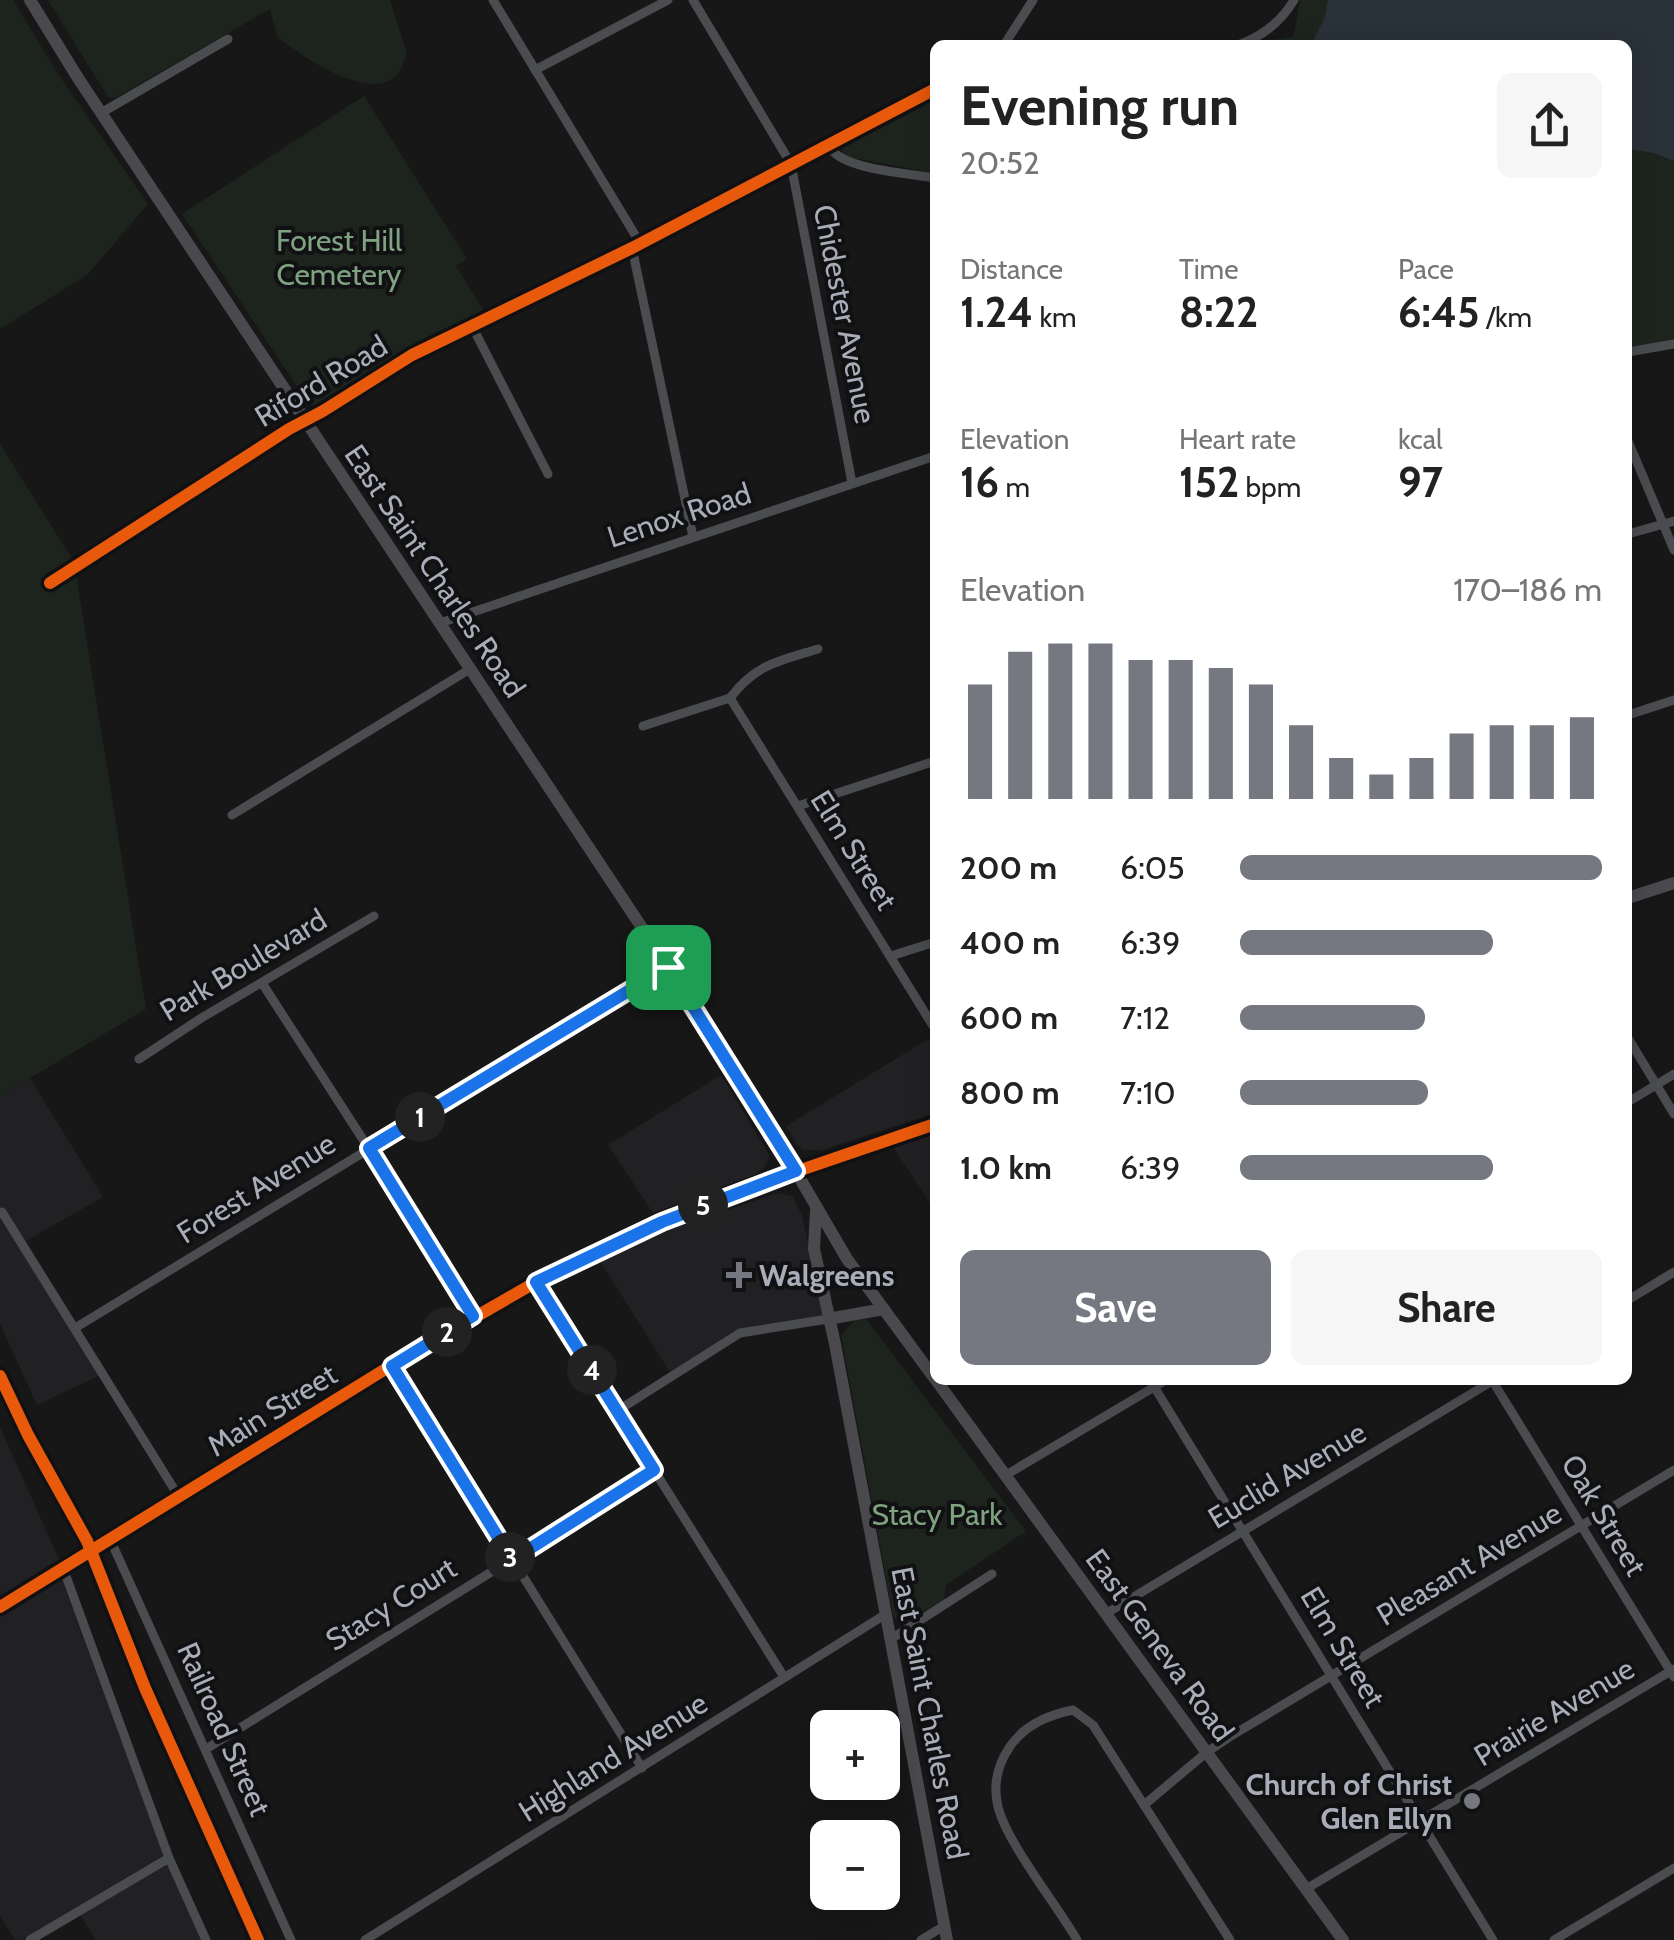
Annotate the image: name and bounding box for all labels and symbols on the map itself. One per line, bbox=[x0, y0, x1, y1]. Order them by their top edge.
street label: Chidester Avenue bbox=[806, 201, 884, 427]
park label: Forest Hill Cemetery bbox=[276, 222, 402, 293]
street label: Riford Road bbox=[248, 327, 394, 435]
street label: East Saint Charles Road bbox=[337, 437, 533, 705]
street label: Lenox Road bbox=[603, 474, 755, 556]
street label: Elm Street bbox=[803, 783, 905, 917]
street label: Park Boulevard bbox=[153, 901, 333, 1029]
pin bbox=[626, 925, 711, 1010]
pin: 1 bbox=[395, 1092, 445, 1142]
street label: Forest Avenue bbox=[170, 1125, 342, 1251]
pin: 5 bbox=[678, 1180, 728, 1230]
place label: Walgreens bbox=[759, 1257, 894, 1294]
marker: Walgreens bbox=[728, 1264, 750, 1286]
pin: 2 bbox=[422, 1307, 472, 1357]
pin: 4 bbox=[567, 1345, 617, 1395]
street label: Main Street bbox=[200, 1356, 344, 1464]
street label: Euclid Avenue bbox=[1201, 1413, 1373, 1537]
street label: Oak Street bbox=[1553, 1448, 1655, 1582]
street label: Pleasant Avenue bbox=[1370, 1494, 1568, 1634]
park label: Stacy Park bbox=[871, 1496, 1003, 1533]
pin: 3 bbox=[485, 1532, 535, 1582]
street label: East Geneva Road bbox=[1078, 1542, 1242, 1748]
street label: Stacy Court bbox=[319, 1549, 463, 1659]
street label: East Saint Charles Road bbox=[883, 1564, 977, 1862]
street label: Elm Street bbox=[1293, 1580, 1393, 1714]
street label: Railroad Street bbox=[169, 1636, 279, 1822]
street label: Prairie Avenue bbox=[1467, 1650, 1641, 1774]
street label: Highland Avenue bbox=[512, 1684, 714, 1830]
place label: Church of Christ Glen Ellyn bbox=[1245, 1766, 1452, 1837]
marker: Church of Christ Glen Ellyn bbox=[1461, 1790, 1483, 1812]

